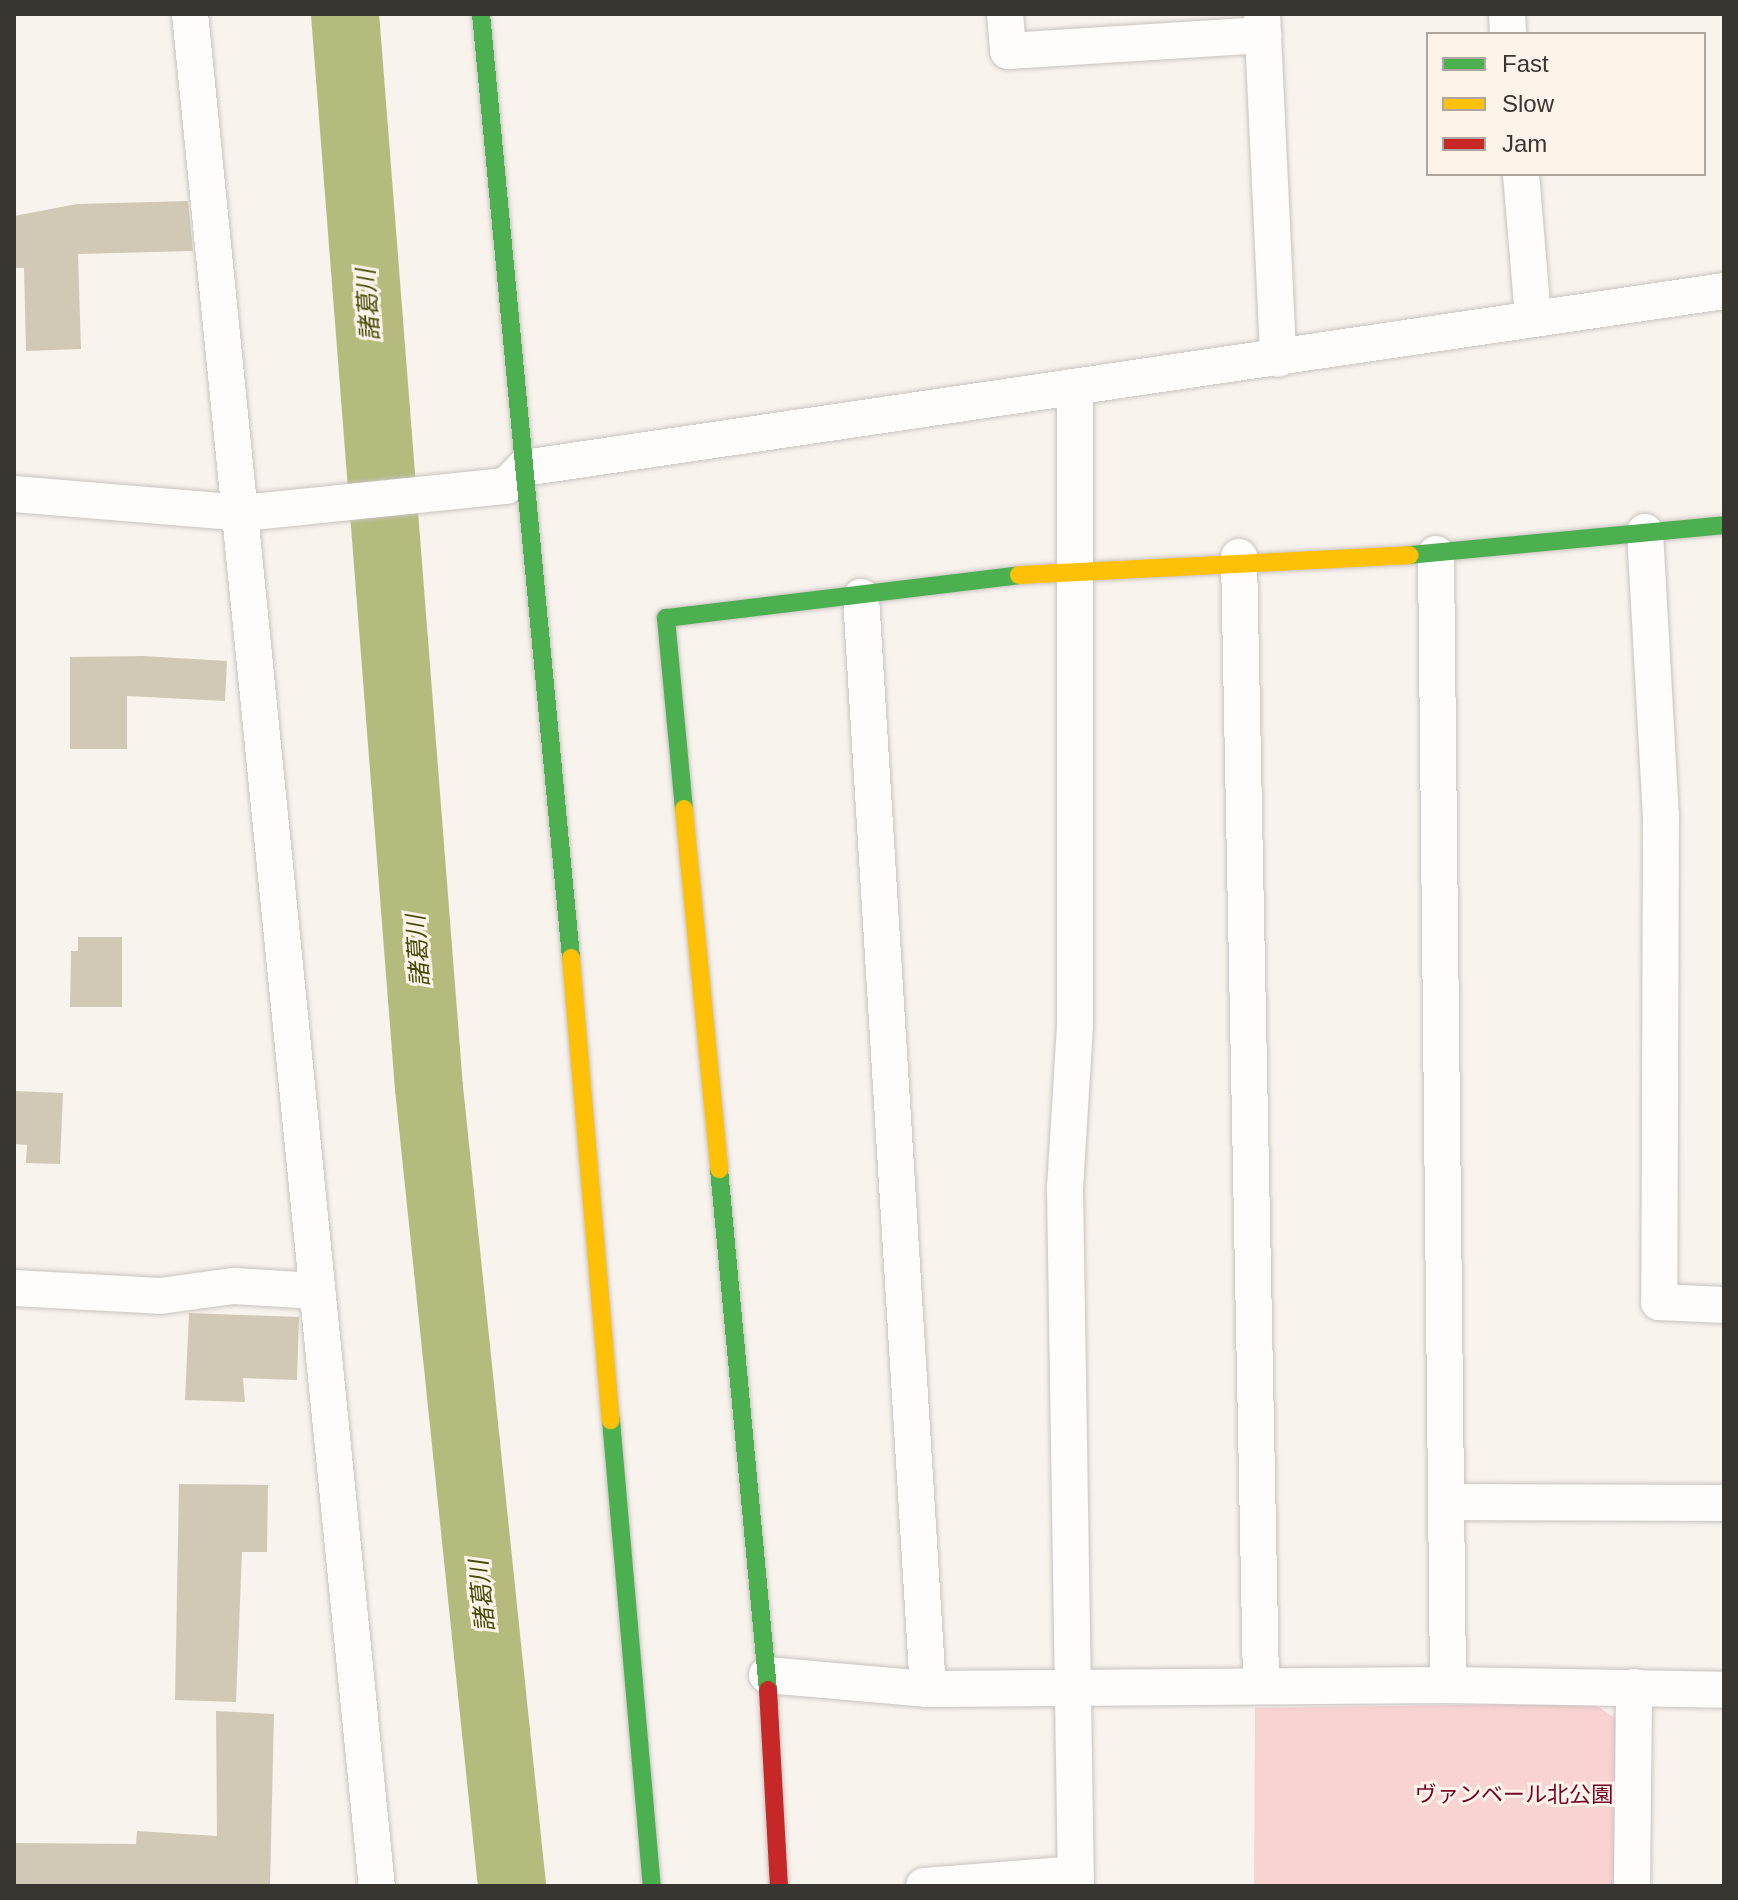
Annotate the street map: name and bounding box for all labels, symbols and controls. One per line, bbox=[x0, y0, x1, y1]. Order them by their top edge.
legend bbox=[1426, 32, 1706, 176]
text: Fast bbox=[1502, 50, 1549, 77]
text: Slow bbox=[1502, 90, 1554, 117]
text: Jam bbox=[1502, 130, 1547, 157]
water label: 諸葛川 bbox=[351, 268, 385, 342]
water label: 諸葛川 bbox=[401, 914, 435, 988]
water label: 諸葛川 bbox=[464, 1559, 500, 1633]
park label: ヴァンベール北公園 bbox=[1415, 1782, 1613, 1808]

